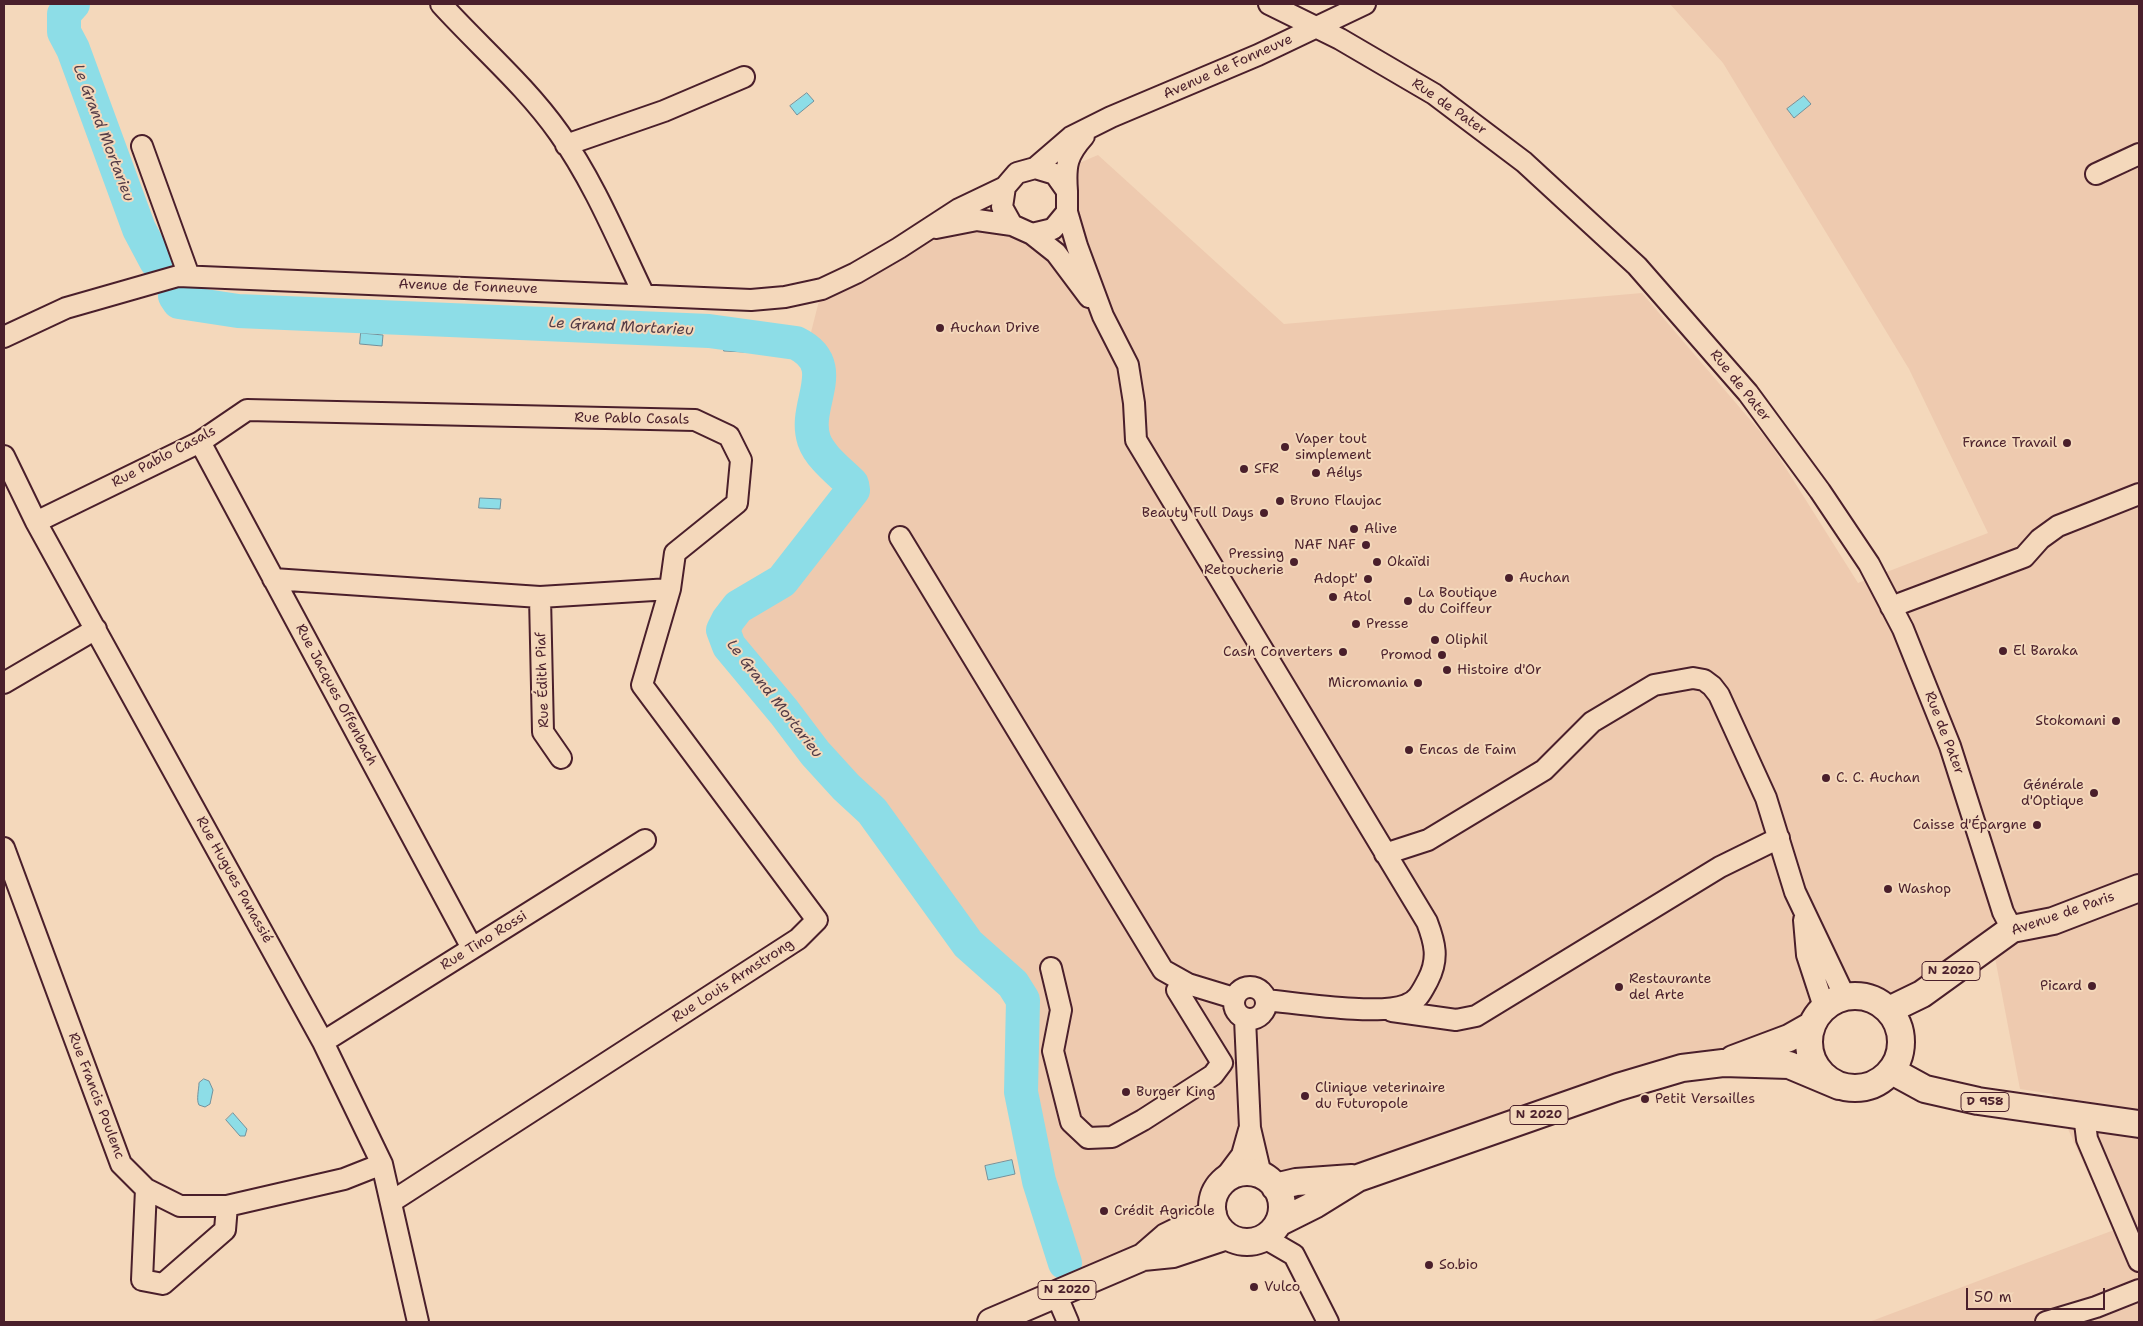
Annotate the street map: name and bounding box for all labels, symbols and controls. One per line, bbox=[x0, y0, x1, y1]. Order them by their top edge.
street label: Avenue de Fonneuve bbox=[1161, 31, 1295, 103]
water label: Le Grand Mortarieu bbox=[69, 62, 137, 204]
street label: Rue de Pater bbox=[1408, 75, 1490, 139]
street label: Avenue de Fonneuve bbox=[398, 276, 538, 298]
water label: Le Grand Mortarieu bbox=[548, 314, 694, 340]
place label: Auchan Drive bbox=[950, 320, 1040, 336]
marker: Auchan Drive bbox=[934, 322, 946, 334]
street label: Rue de Pater bbox=[1706, 347, 1774, 425]
street label: Rue Pablo Casals bbox=[574, 410, 690, 428]
street label: Rue Pablo Casals bbox=[109, 423, 219, 491]
place label: Vaper tout simplement bbox=[1295, 431, 1371, 464]
place label: France Travail bbox=[1962, 435, 2057, 451]
marker: France Travail bbox=[2061, 437, 2073, 449]
marker: Vaper tout simplement bbox=[1279, 441, 1291, 453]
place label: SFR bbox=[1254, 461, 1279, 477]
marker: SFR bbox=[1238, 463, 1250, 475]
place label: Aélys bbox=[1326, 465, 1363, 481]
marker: Aélys bbox=[1310, 467, 1322, 479]
place label: Bruno Flaujac bbox=[1290, 493, 1382, 509]
marker: Bruno Flaujac bbox=[1274, 495, 1286, 507]
place label: Beauty Full Days bbox=[1142, 505, 1254, 521]
marker: Beauty Full Days bbox=[1258, 507, 1270, 519]
place label: Alive bbox=[1364, 521, 1397, 537]
marker: Alive bbox=[1348, 523, 1360, 535]
place label: NAF NAF bbox=[1294, 537, 1356, 553]
marker: NAF NAF bbox=[1360, 539, 1372, 551]
place label: Pressing Retoucherie bbox=[1204, 546, 1284, 578]
place label: Okaïdi bbox=[1387, 554, 1430, 570]
marker: Pressing Retoucherie bbox=[1288, 556, 1300, 568]
marker: Okaïdi bbox=[1371, 556, 1383, 568]
place label: Auchan bbox=[1519, 570, 1570, 586]
place label: Adopt' bbox=[1314, 571, 1358, 587]
marker: Auchan bbox=[1503, 572, 1515, 584]
marker: Adopt' bbox=[1362, 573, 1374, 585]
place label: La Boutique du Coiffeur bbox=[1418, 585, 1497, 618]
place label: Atol bbox=[1343, 589, 1371, 605]
marker: Atol bbox=[1327, 591, 1339, 603]
marker: La Boutique du Coiffeur bbox=[1402, 595, 1414, 607]
place label: Presse bbox=[1366, 616, 1409, 632]
marker: Presse bbox=[1350, 618, 1362, 630]
street label: Rue Jacques Offenbach bbox=[291, 621, 381, 769]
street label: Rue Édith Piaf bbox=[533, 632, 553, 728]
place label: Oliphil bbox=[1445, 632, 1488, 648]
marker: Oliphil bbox=[1429, 634, 1441, 646]
water label: Le Grand Mortarieu bbox=[722, 636, 826, 762]
place label: El Baraka bbox=[2013, 643, 2078, 659]
place label: Cash Converters bbox=[1223, 644, 1333, 660]
marker: El Baraka bbox=[1997, 645, 2009, 657]
marker: Cash Converters bbox=[1337, 646, 1349, 658]
place label: Promod bbox=[1380, 647, 1432, 663]
marker: Promod bbox=[1436, 649, 1448, 661]
place label: Histoire d'Or bbox=[1457, 662, 1542, 678]
marker: Histoire d'Or bbox=[1441, 664, 1453, 676]
place label: Micromania bbox=[1328, 675, 1408, 691]
marker: Micromania bbox=[1412, 677, 1424, 689]
street label: Rue de Pater bbox=[1920, 689, 1968, 777]
place label: Stokomani bbox=[2035, 713, 2106, 729]
marker: Stokomani bbox=[2110, 715, 2122, 727]
place label: Encas de Faim bbox=[1419, 742, 1516, 758]
marker: Encas de Faim bbox=[1403, 744, 1415, 756]
place label: C. C. Auchan bbox=[1836, 770, 1920, 786]
marker: C. C. Auchan bbox=[1820, 772, 1832, 784]
place label: Générale d'Optique bbox=[2021, 777, 2084, 810]
marker: Générale d'Optique bbox=[2088, 787, 2100, 799]
street label: Rue Hugues Panassié bbox=[192, 814, 276, 946]
place label: Caisse d'Épargne bbox=[1913, 817, 2027, 833]
marker: Caisse d'Épargne bbox=[2031, 819, 2043, 831]
place label: Washop bbox=[1898, 881, 1951, 897]
marker: Washop bbox=[1882, 883, 1894, 895]
street label: Avenue de Paris bbox=[2009, 888, 2117, 940]
street label: Rue Tino Rossi bbox=[438, 908, 530, 974]
street label: Rue Louis Armstrong bbox=[669, 935, 797, 1027]
road number: N 2020 bbox=[1922, 961, 1980, 980]
place label: Restaurante del Arte bbox=[1629, 971, 1711, 1004]
place label: Picard bbox=[2040, 978, 2082, 994]
marker: Picard bbox=[2086, 980, 2098, 992]
marker: Restaurante del Arte bbox=[1613, 981, 1625, 993]
street label: Rue Francis Poulenc bbox=[64, 1030, 128, 1162]
place label: Clinique veterinaire du Futuropole bbox=[1315, 1080, 1445, 1112]
place label: Burger King bbox=[1136, 1084, 1215, 1100]
marker: Burger King bbox=[1120, 1086, 1132, 1098]
marker: Clinique veterinaire du Futuropole bbox=[1299, 1090, 1311, 1102]
place label: Petit Versailles bbox=[1655, 1091, 1755, 1107]
road number: D 958 bbox=[1961, 1092, 2009, 1112]
marker: Petit Versailles bbox=[1639, 1093, 1651, 1105]
road number: N 2020 bbox=[1510, 1106, 1568, 1124]
place label: Crédit Agricole bbox=[1114, 1203, 1215, 1219]
marker: Crédit Agricole bbox=[1098, 1205, 1110, 1217]
place label: So.bio bbox=[1439, 1257, 1478, 1273]
marker: So.bio bbox=[1423, 1259, 1435, 1271]
scale bar bbox=[1968, 1278, 2107, 1310]
place label: Vulco bbox=[1264, 1279, 1300, 1295]
road number: N 2020 bbox=[1038, 1280, 1096, 1300]
marker: Vulco bbox=[1248, 1281, 1260, 1293]
text: 50 m bbox=[1974, 1287, 2012, 1307]

